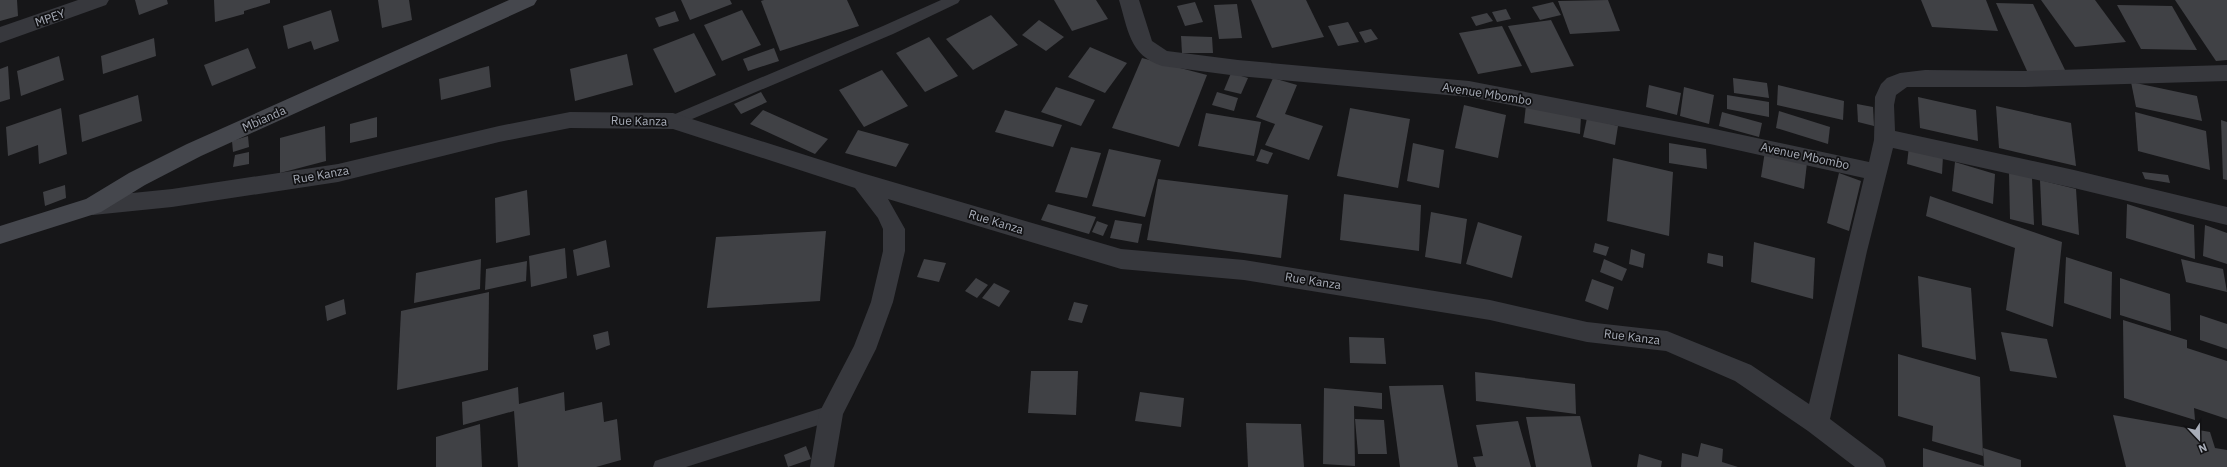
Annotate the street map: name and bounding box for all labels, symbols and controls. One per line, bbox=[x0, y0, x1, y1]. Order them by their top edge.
street label: MPEY bbox=[33, 5, 67, 30]
street label: Avenue Mbombo bbox=[1441, 79, 1533, 108]
street label: Mbianda bbox=[240, 102, 289, 135]
street label: Rue Kanza bbox=[611, 113, 668, 129]
street label: Avenue Mbombo bbox=[1759, 139, 1851, 172]
street label: Rue Kanza bbox=[292, 162, 351, 187]
street label: Rue Kanza bbox=[967, 206, 1026, 237]
street label: Rue Kanza bbox=[1284, 269, 1343, 292]
street label: Rue Kanza bbox=[1603, 326, 1662, 347]
north arrow bbox=[2179, 419, 2219, 459]
text: N bbox=[2196, 440, 2209, 456]

